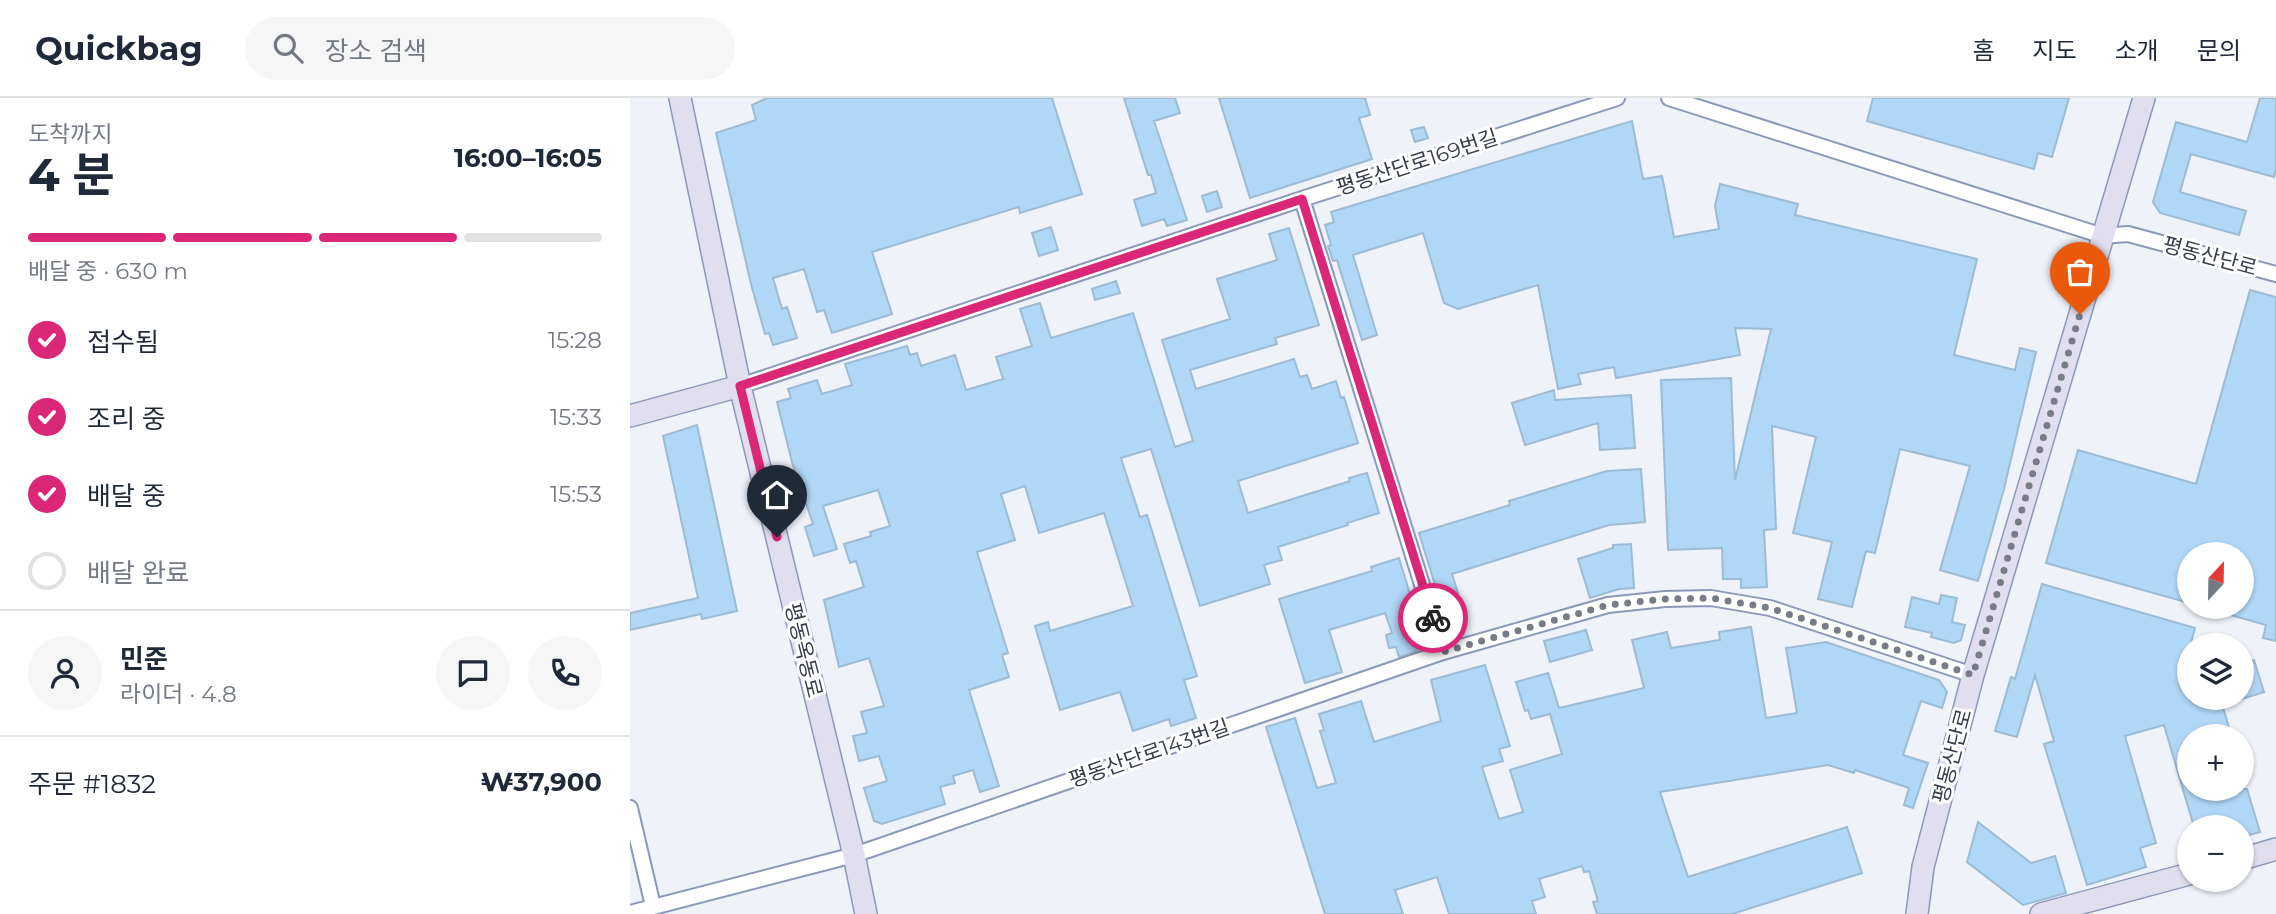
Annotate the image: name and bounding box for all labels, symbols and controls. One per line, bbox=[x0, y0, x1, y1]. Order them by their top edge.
search box bbox=[245, 17, 735, 80]
text: Quickbag bbox=[35, 28, 203, 68]
icon: search bbox=[269, 29, 307, 67]
text: 장소 검색 bbox=[325, 35, 427, 67]
text: 홈 bbox=[1972, 36, 1994, 65]
text: 지도 bbox=[2032, 36, 2077, 65]
text: 소개 bbox=[2115, 36, 2159, 65]
text: 문의 bbox=[2197, 36, 2241, 65]
text: 도착까지 bbox=[28, 120, 113, 148]
street label: 평동산단로169번길 bbox=[1333, 124, 1501, 200]
text: 16:00–16:05 bbox=[454, 142, 602, 174]
text: 4 분 bbox=[28, 146, 115, 203]
street label: 평동산단로 bbox=[2160, 231, 2260, 281]
pin bbox=[2050, 242, 2110, 314]
icon: bag bbox=[2061, 253, 2099, 291]
text: 배달 중 · 630 m bbox=[28, 257, 188, 285]
icon: check bbox=[28, 321, 66, 359]
text: 접수됨 bbox=[87, 326, 159, 358]
text: 15:28 bbox=[548, 326, 602, 354]
icon: check bbox=[28, 398, 66, 436]
text: 조리 중 bbox=[87, 403, 166, 435]
text: 15:33 bbox=[550, 403, 602, 431]
pin bbox=[747, 465, 807, 537]
icon: check bbox=[28, 475, 66, 513]
icon: home bbox=[758, 476, 796, 514]
text: 배달 중 bbox=[87, 480, 166, 512]
text: 15:53 bbox=[550, 480, 602, 508]
north arrow bbox=[2177, 542, 2254, 620]
map controls bbox=[2177, 542, 2254, 892]
text: 배달 완료 bbox=[87, 557, 190, 589]
courier bbox=[1398, 583, 1468, 653]
icon: bike bbox=[1414, 599, 1452, 637]
street label: 평동옥동로 bbox=[780, 600, 828, 700]
button: layers bbox=[2177, 633, 2254, 710]
button: person bbox=[28, 636, 102, 710]
button: chat bbox=[436, 636, 510, 710]
button: phone bbox=[528, 636, 602, 710]
text: 민준 bbox=[120, 643, 168, 675]
text: 라이더 · 4.8 bbox=[120, 680, 237, 708]
street label: 평동산단로 bbox=[1927, 706, 1977, 806]
street label: 평동산단로143번길 bbox=[1065, 714, 1233, 792]
button: + bbox=[2177, 724, 2254, 801]
text: ₩37,900 bbox=[481, 766, 602, 798]
text: 주문 #1832 bbox=[28, 768, 156, 800]
button: − bbox=[2177, 815, 2254, 892]

